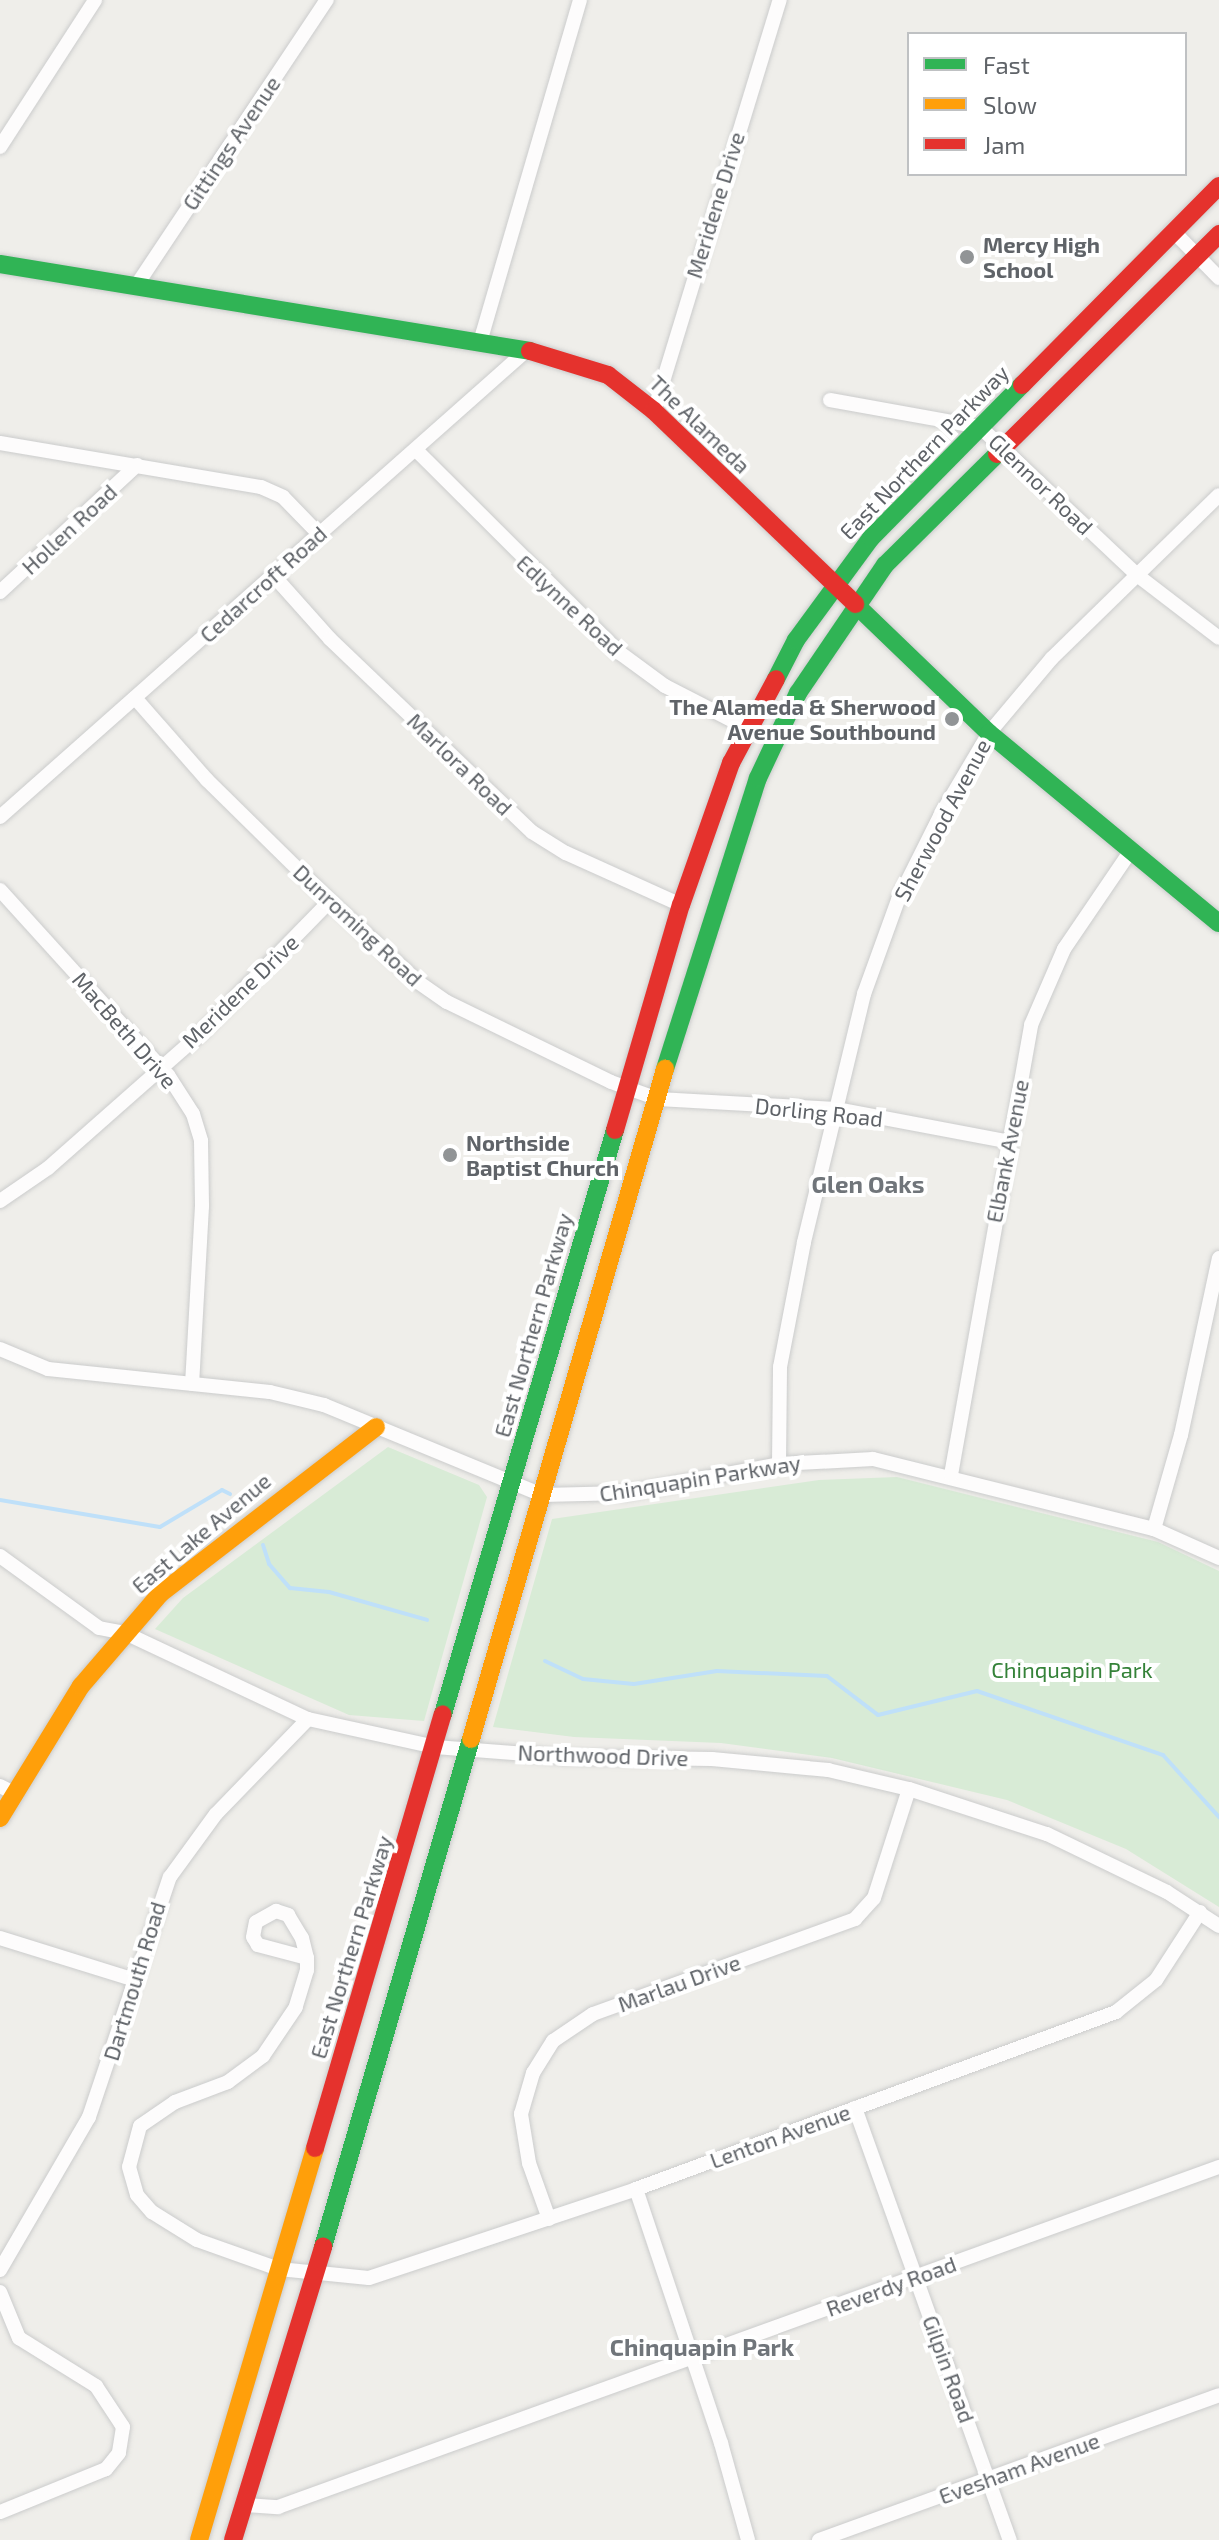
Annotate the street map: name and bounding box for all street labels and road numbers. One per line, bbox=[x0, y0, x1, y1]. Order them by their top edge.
street label: Gittings Avenue bbox=[176, 71, 286, 215]
street label: Meridene Drive bbox=[680, 129, 750, 281]
street label: East Northern Parkway bbox=[834, 359, 1014, 545]
street label: The Alameda bbox=[644, 369, 756, 479]
street label: Glennor Road bbox=[983, 428, 1099, 540]
street label: Hollen Road bbox=[16, 478, 122, 580]
street label: Cedarcroft Road bbox=[194, 520, 332, 648]
street label: Edlynne Road bbox=[511, 549, 629, 661]
street label: Marlora Road bbox=[402, 707, 518, 821]
street label: Sherwood Avenue bbox=[888, 734, 996, 906]
street label: Dunroming Road bbox=[288, 859, 428, 991]
street label: Meridene Drive bbox=[176, 929, 304, 1053]
street label: MacBeth Drive bbox=[67, 966, 183, 1094]
street label: Elbank Avenue bbox=[980, 1077, 1034, 1225]
street label: Dorling Road bbox=[754, 1092, 884, 1132]
street label: East Northern Parkway bbox=[488, 1210, 578, 1440]
street label: Chinquapin Parkway bbox=[597, 1449, 803, 1507]
street label: East Lake Avenue bbox=[126, 1467, 276, 1599]
street label: Northwood Drive bbox=[517, 1739, 689, 1771]
street label: East Northern Parkway bbox=[304, 1832, 398, 2062]
street label: Dartmouth Road bbox=[97, 1898, 171, 2064]
street label: Marlau Drive bbox=[614, 1949, 744, 2017]
street label: Lenton Avenue bbox=[706, 2098, 854, 2174]
street label: Reverdy Road bbox=[822, 2250, 960, 2322]
street label: Gilpin Road bbox=[917, 2312, 981, 2426]
street label: Evesham Avenue bbox=[935, 2427, 1103, 2509]

